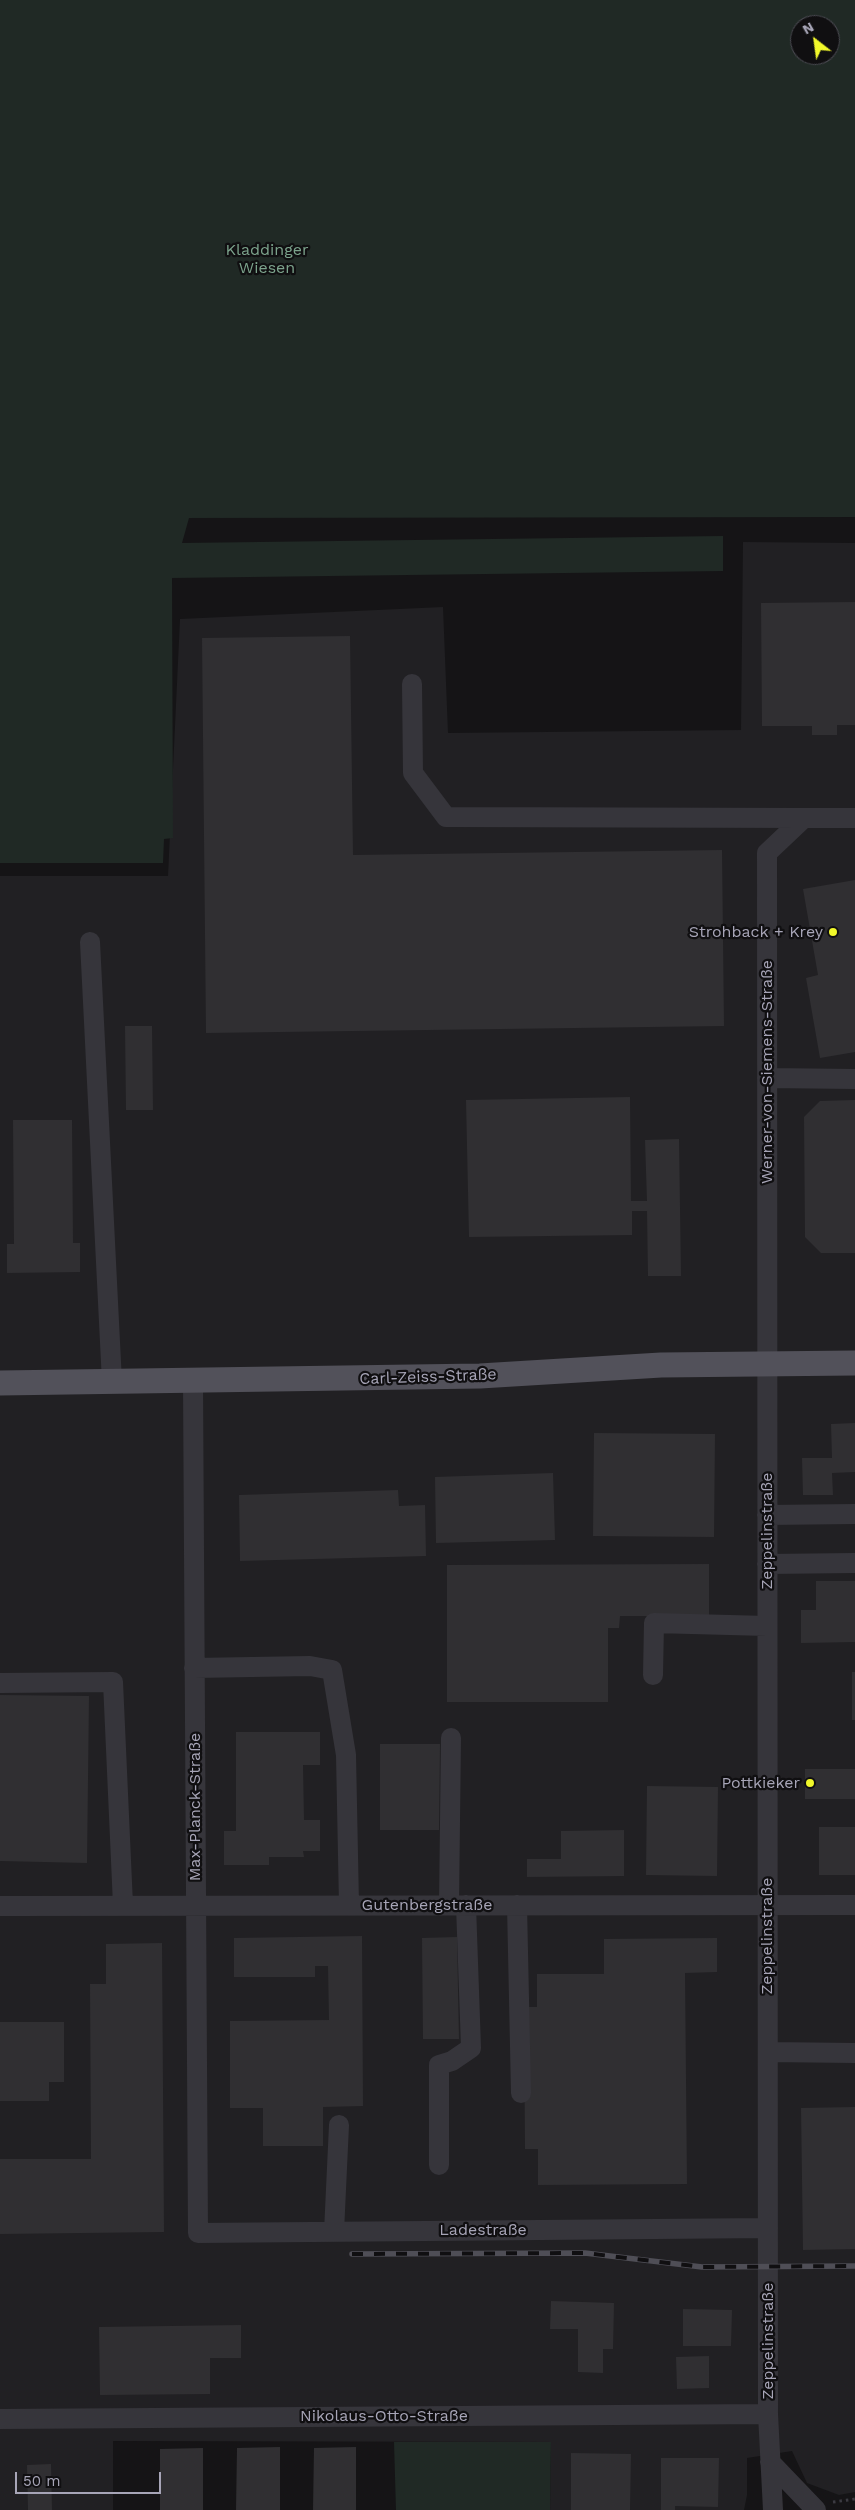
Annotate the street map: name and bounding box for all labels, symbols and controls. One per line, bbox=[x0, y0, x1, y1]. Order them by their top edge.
north arrow bbox=[790, 15, 840, 65]
text: N bbox=[800, 18, 816, 37]
park label: Kladdinger Wiesen bbox=[226, 240, 308, 278]
place label: Strohback + Krey bbox=[689, 922, 823, 942]
marker: Strohback + Krey bbox=[827, 926, 839, 938]
street label: Werner-von-Siemens-Straße bbox=[757, 960, 777, 1184]
street label: Carl-Zeiss-Straße bbox=[359, 1365, 497, 1389]
street label: Zeppelinstraße bbox=[757, 1473, 777, 1589]
street label: Max-Planck-Straße bbox=[185, 1733, 205, 1881]
place label: Pottkieker bbox=[721, 1773, 800, 1793]
marker: Pottkieker bbox=[804, 1777, 816, 1789]
street label: Zeppelinstraße bbox=[757, 1878, 777, 1994]
street label: Gutenbergstraße bbox=[362, 1895, 492, 1915]
street label: Ladestraße bbox=[439, 2220, 527, 2240]
street label: Zeppelinstraße bbox=[758, 2283, 778, 2399]
street label: Nikolaus-Otto-Straße bbox=[300, 2406, 468, 2426]
scale bar bbox=[18, 2462, 164, 2494]
text: 50 m bbox=[23, 2472, 60, 2490]

